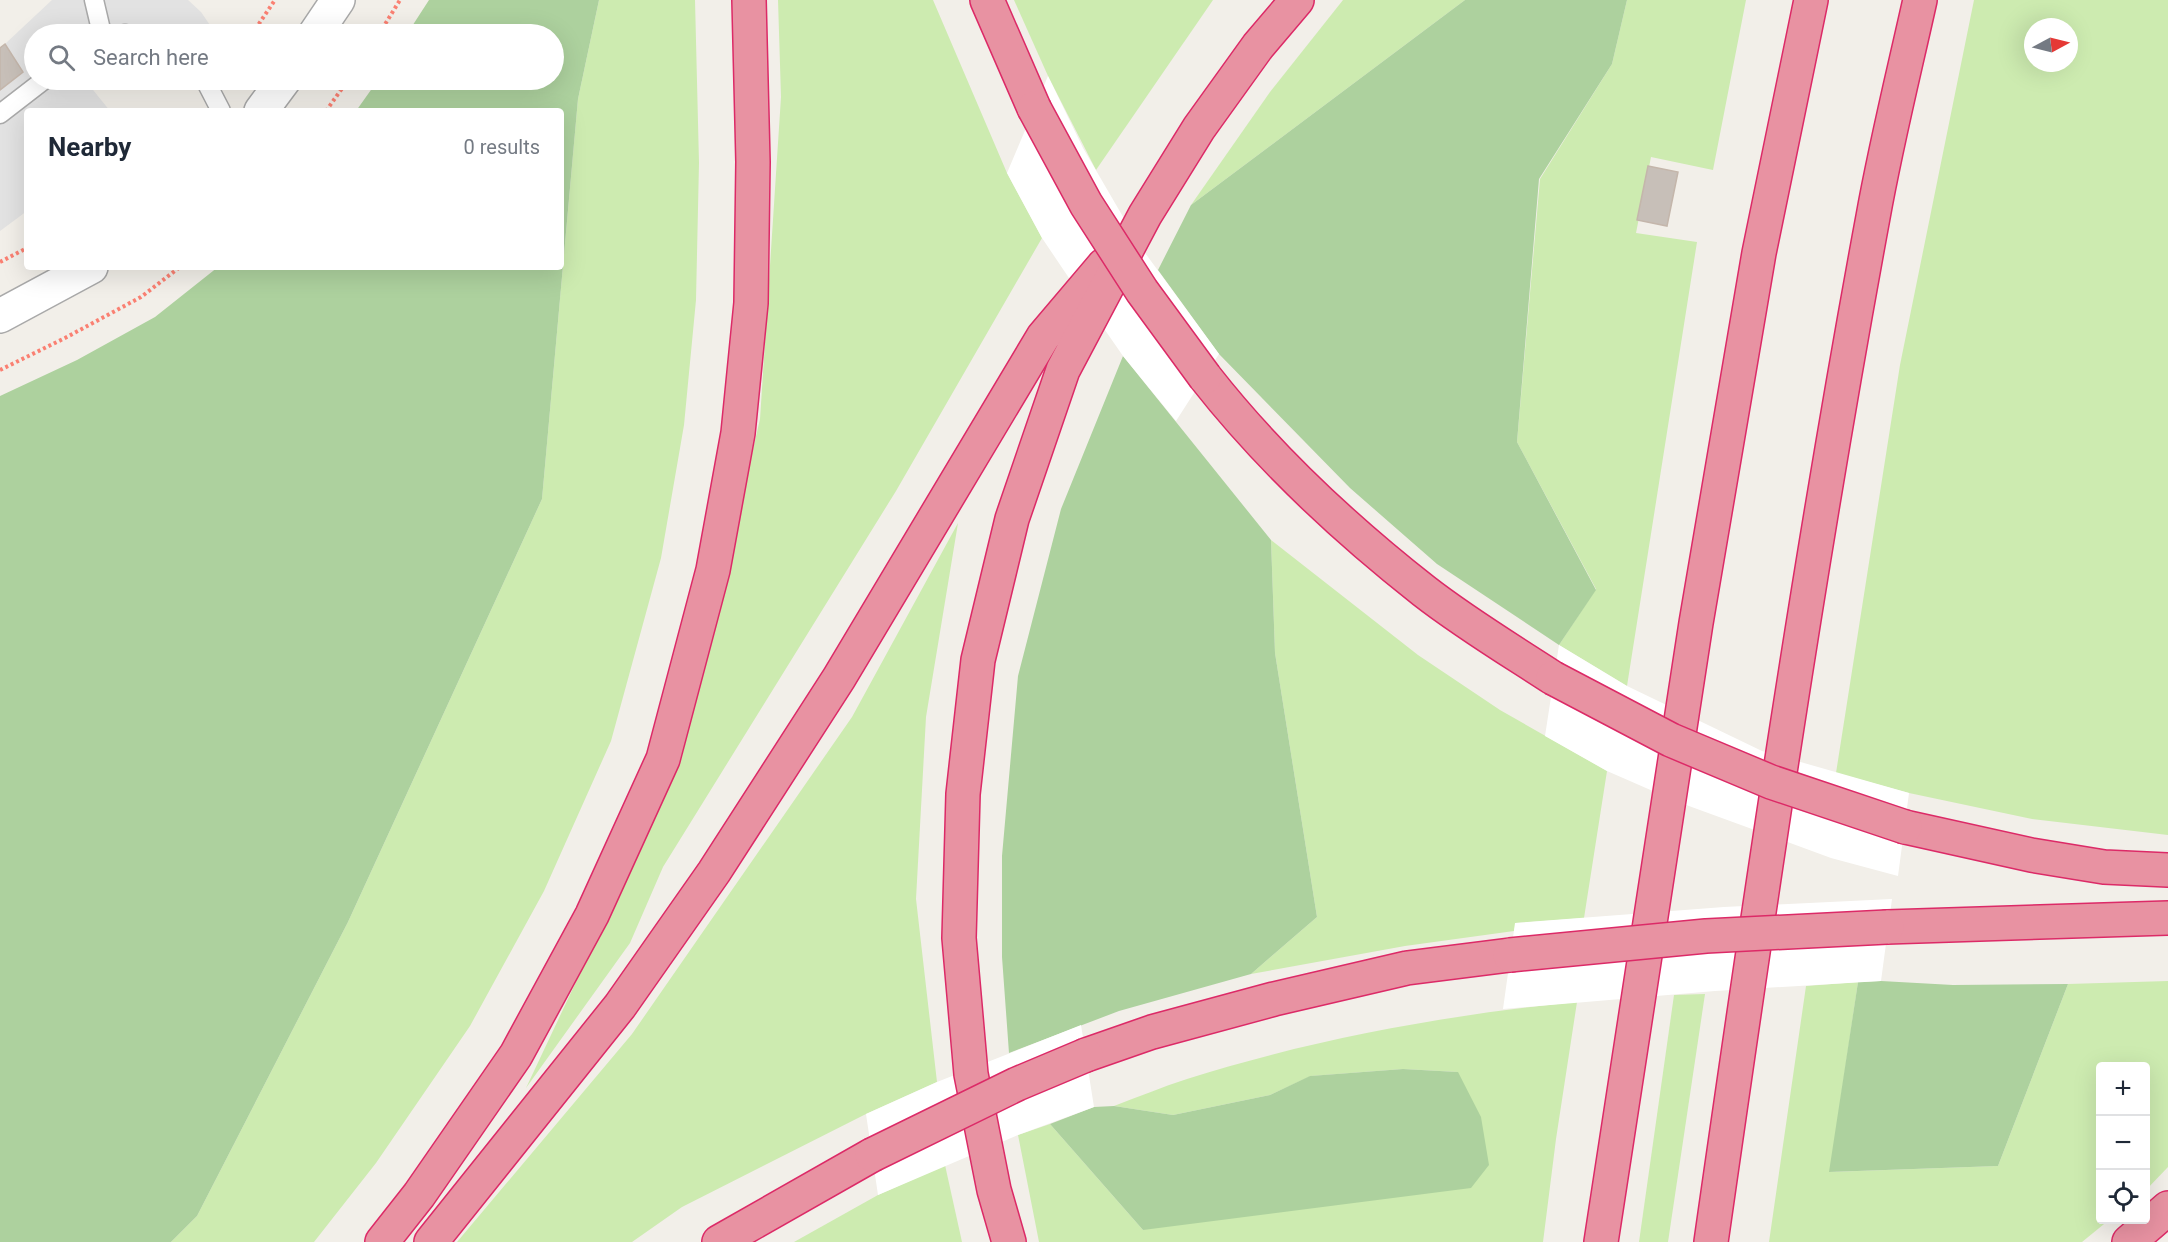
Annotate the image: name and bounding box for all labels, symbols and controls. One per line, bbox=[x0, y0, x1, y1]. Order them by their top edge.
north arrow bbox=[2024, 18, 2078, 72]
search box bbox=[24, 24, 564, 90]
icon: search bbox=[45, 41, 78, 74]
text: Search here bbox=[93, 45, 209, 70]
text: Nearby bbox=[48, 132, 131, 162]
text: 0 results bbox=[464, 135, 540, 159]
map controls bbox=[2096, 1062, 2150, 1224]
button: + bbox=[2096, 1062, 2150, 1116]
button: − bbox=[2096, 1116, 2150, 1170]
button: locate bbox=[2096, 1170, 2150, 1224]

